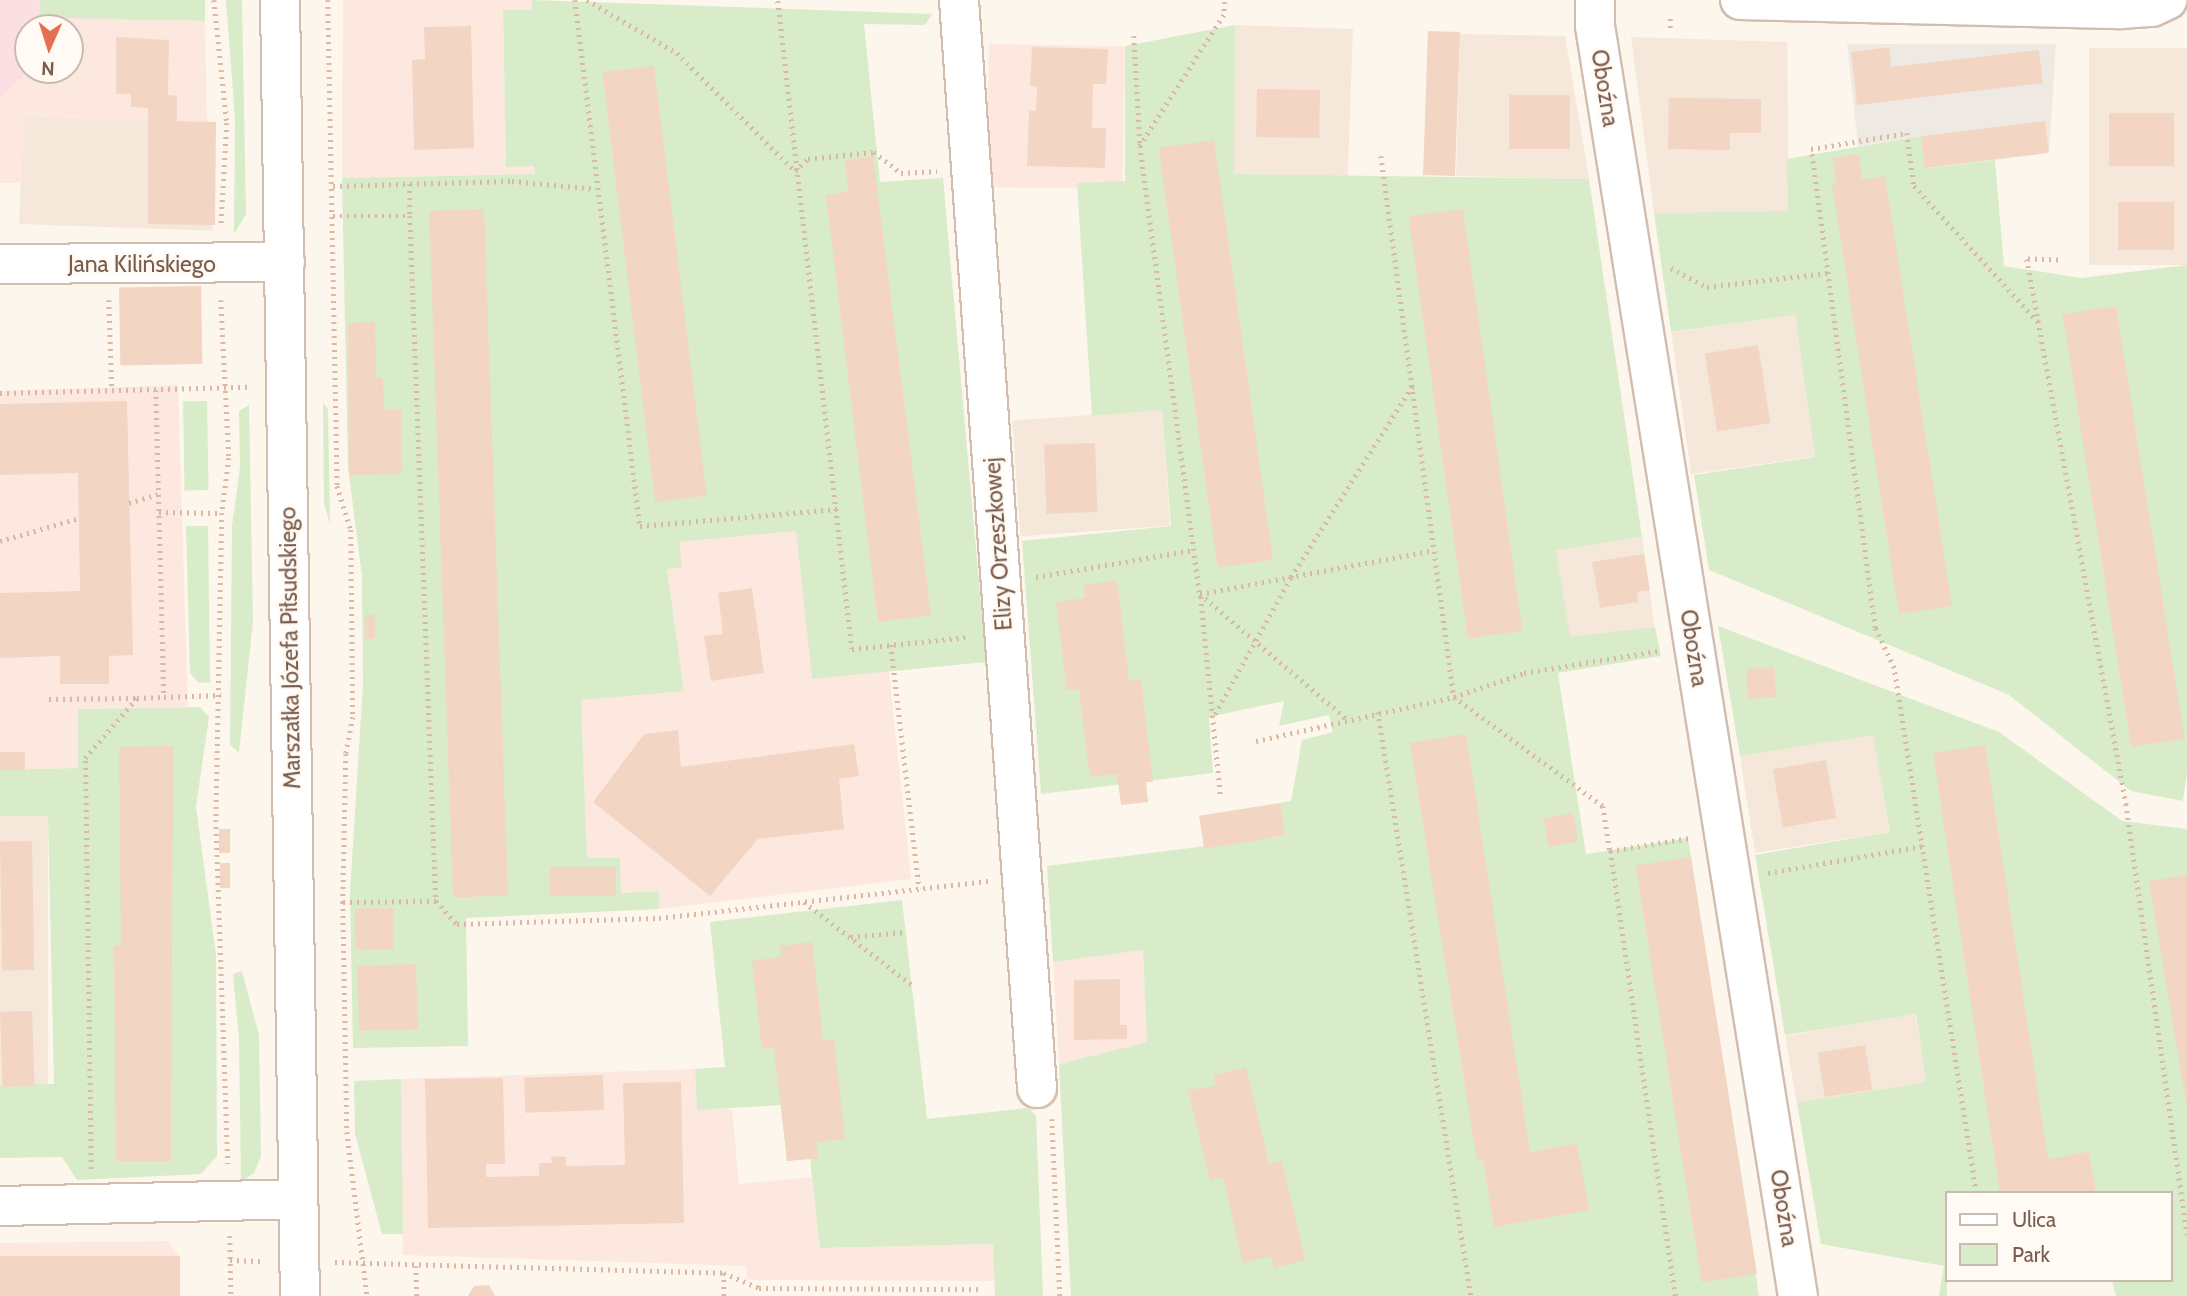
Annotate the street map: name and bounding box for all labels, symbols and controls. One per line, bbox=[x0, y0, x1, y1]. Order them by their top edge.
north arrow bbox=[14, 14, 84, 84]
street label: Oboźna bbox=[1585, 47, 1625, 129]
text: N bbox=[41, 57, 55, 80]
street label: Jana Kilińskiego bbox=[68, 250, 216, 278]
street label: Elizy Orzeszkowej bbox=[978, 456, 1018, 632]
street label: Marszałka Józefa Piłsudskiego bbox=[274, 507, 306, 789]
street label: Oboźna bbox=[1674, 607, 1714, 689]
street label: Oboźna bbox=[1764, 1167, 1804, 1249]
legend bbox=[1946, 1191, 2173, 1282]
text: Ulica bbox=[2012, 1207, 2056, 1232]
text: Park bbox=[2012, 1242, 2050, 1267]

